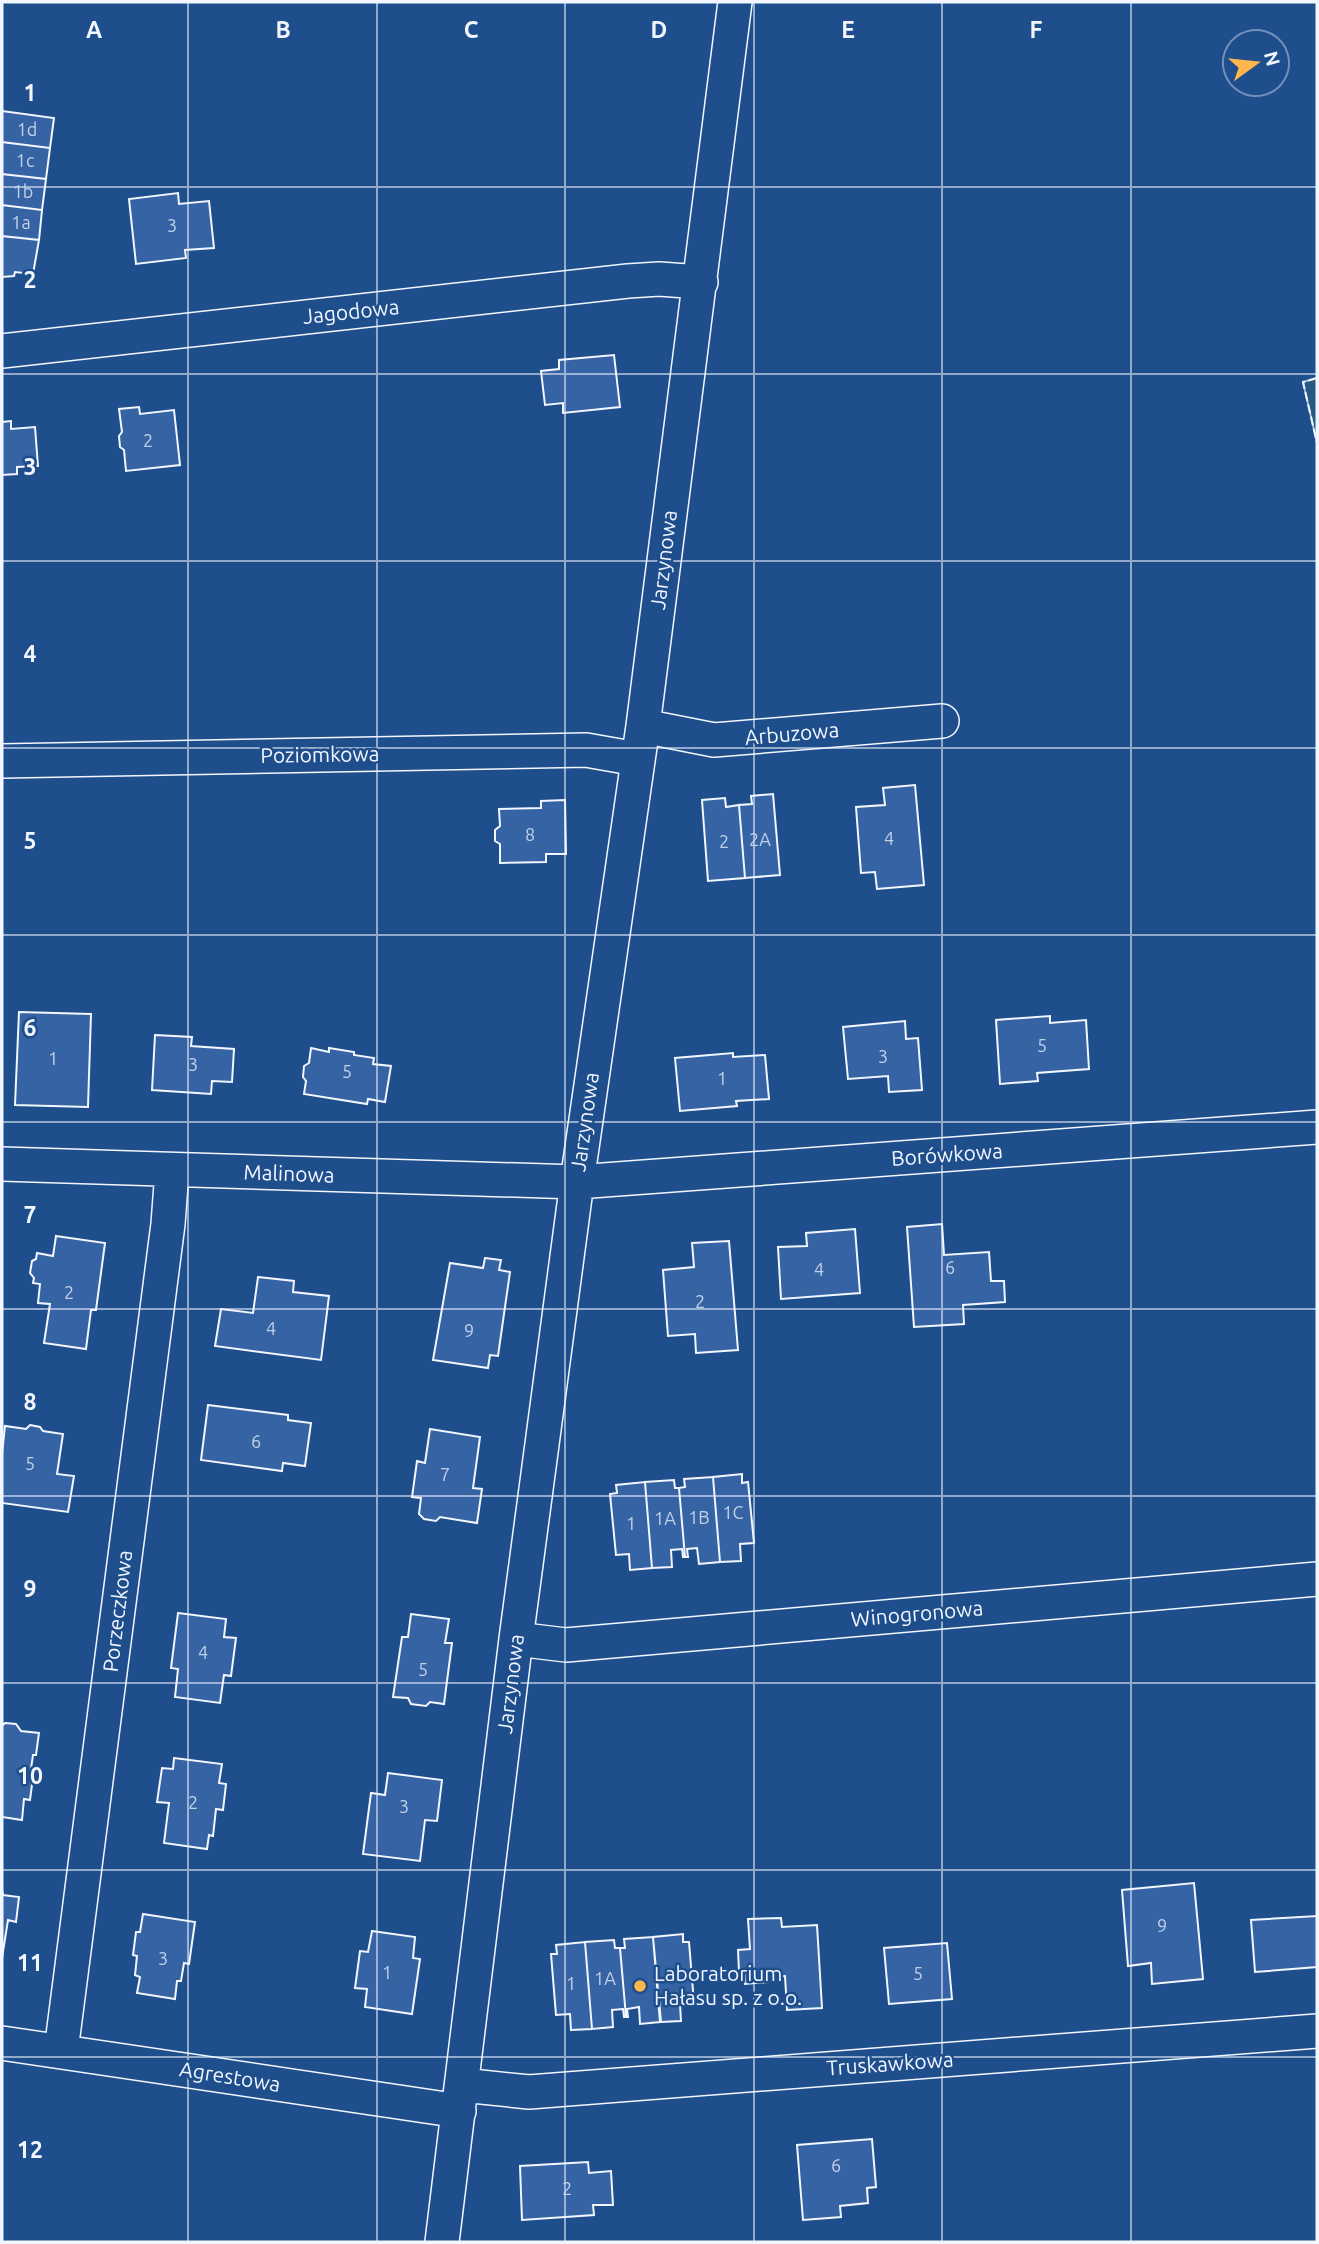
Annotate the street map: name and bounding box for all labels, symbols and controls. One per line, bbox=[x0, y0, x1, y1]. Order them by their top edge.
text: A bbox=[86, 17, 102, 42]
text: B bbox=[275, 17, 291, 42]
text: C bbox=[464, 17, 479, 42]
text: D bbox=[651, 17, 667, 42]
text: E bbox=[841, 17, 855, 42]
text: F bbox=[1030, 17, 1043, 42]
north arrow bbox=[1221, 28, 1291, 98]
text: N bbox=[1260, 49, 1285, 68]
text: 1 bbox=[24, 80, 36, 105]
house number: 1d bbox=[17, 119, 37, 139]
house number: 1c bbox=[16, 150, 34, 170]
house number: 1b bbox=[13, 181, 33, 201]
house number: 1a bbox=[11, 212, 31, 232]
house number: 3 bbox=[167, 215, 177, 235]
text: 2 bbox=[24, 267, 36, 292]
street label: Jagodowa bbox=[301, 294, 400, 328]
house number: 2 bbox=[143, 430, 153, 450]
text: 3 bbox=[24, 454, 36, 479]
street label: Jarzynowa bbox=[645, 509, 681, 611]
text: 4 bbox=[24, 641, 37, 666]
street label: Arbuzowa bbox=[744, 717, 840, 749]
street label: Poziomkowa bbox=[260, 741, 380, 767]
house number: 8 bbox=[525, 824, 535, 844]
text: 5 bbox=[24, 828, 36, 853]
house number: 4 bbox=[884, 828, 894, 848]
house number: 2A bbox=[749, 829, 771, 849]
house number: 2 bbox=[719, 831, 729, 851]
text: 6 bbox=[24, 1015, 37, 1040]
house number: 5 bbox=[1037, 1035, 1047, 1055]
house number: 3 bbox=[878, 1046, 888, 1066]
house number: 1 bbox=[48, 1048, 58, 1068]
house number: 3 bbox=[188, 1054, 198, 1074]
house number: 5 bbox=[342, 1061, 352, 1081]
house number: 1 bbox=[717, 1068, 727, 1088]
street label: Jarzynowa bbox=[565, 1071, 603, 1173]
street label: Borówkowa bbox=[890, 1138, 1003, 1170]
street label: Malinowa bbox=[243, 1159, 335, 1187]
text: 7 bbox=[24, 1202, 36, 1227]
house number: 6 bbox=[945, 1257, 955, 1277]
house number: 4 bbox=[814, 1259, 824, 1279]
house number: 2 bbox=[64, 1282, 74, 1302]
house number: 2 bbox=[695, 1291, 705, 1311]
house number: 4 bbox=[266, 1318, 276, 1338]
house number: 9 bbox=[464, 1320, 474, 1340]
text: 8 bbox=[24, 1389, 36, 1414]
house number: 6 bbox=[251, 1431, 261, 1451]
house number: 5 bbox=[25, 1453, 35, 1473]
house number: 7 bbox=[440, 1464, 450, 1484]
house number: 1C bbox=[722, 1502, 744, 1522]
house number: 1B bbox=[688, 1507, 710, 1527]
house number: 1A bbox=[654, 1508, 676, 1528]
house number: 1 bbox=[626, 1513, 636, 1533]
street label: Porzeczkowa bbox=[98, 1549, 136, 1673]
text: 9 bbox=[24, 1576, 36, 1601]
street label: Winogronowa bbox=[850, 1595, 984, 1631]
street label: Jarzynowa bbox=[492, 1633, 528, 1735]
house number: 4 bbox=[198, 1642, 208, 1662]
house number: 5 bbox=[418, 1659, 428, 1679]
text: 10 bbox=[17, 1763, 43, 1788]
house number: 2 bbox=[188, 1792, 198, 1812]
house number: 3 bbox=[399, 1796, 409, 1816]
house number: 9 bbox=[1157, 1915, 1167, 1935]
house number: 3 bbox=[158, 1948, 168, 1968]
text: 11 bbox=[17, 1950, 43, 1975]
place label: Laboratorium Hałasu sp. z o.o. bbox=[654, 1961, 802, 2009]
house number: 1 bbox=[382, 1962, 392, 1982]
house number: 5 bbox=[913, 1963, 923, 1983]
house number: 1A bbox=[594, 1968, 616, 1988]
house number: 1 bbox=[566, 1973, 576, 1993]
marker: Laboratorium Hałasu sp. z o.o. bbox=[632, 1978, 648, 1994]
street label: Truskawkowa bbox=[826, 2047, 954, 2079]
street label: Agrestowa bbox=[178, 2056, 282, 2096]
text: 12 bbox=[17, 2137, 43, 2162]
house number: 6 bbox=[831, 2155, 841, 2175]
house number: 2 bbox=[562, 2178, 572, 2198]

